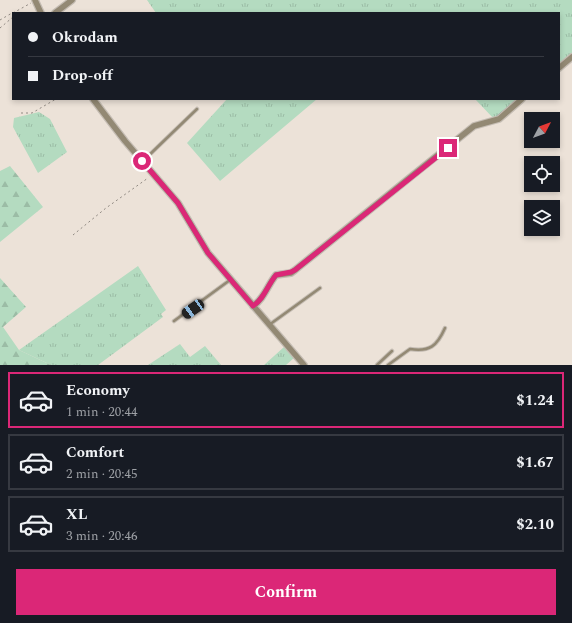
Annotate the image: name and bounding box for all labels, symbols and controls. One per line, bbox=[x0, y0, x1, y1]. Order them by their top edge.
text: Okrodam bbox=[52, 26, 118, 49]
text: Drop-off bbox=[52, 64, 113, 87]
north arrow bbox=[524, 112, 560, 148]
map controls bbox=[524, 112, 560, 236]
route end bbox=[439, 139, 457, 157]
route start bbox=[133, 152, 151, 170]
button: locate bbox=[524, 156, 560, 192]
button: layers bbox=[524, 200, 560, 236]
car bbox=[180, 297, 206, 321]
text: Economy bbox=[66, 379, 130, 402]
icon: car bbox=[18, 382, 54, 418]
text: $1.24 bbox=[516, 389, 554, 412]
text: 1 min · 20:44 bbox=[66, 402, 138, 422]
text: Comfort bbox=[66, 441, 124, 464]
icon: car bbox=[18, 444, 54, 480]
text: $1.67 bbox=[516, 451, 554, 474]
text: 2 min · 20:45 bbox=[66, 464, 138, 484]
text: XL bbox=[66, 503, 87, 526]
icon: car bbox=[18, 506, 54, 542]
text: $2.10 bbox=[516, 513, 554, 536]
text: 3 min · 20:46 bbox=[66, 526, 138, 546]
button: Confirm bbox=[16, 569, 556, 615]

